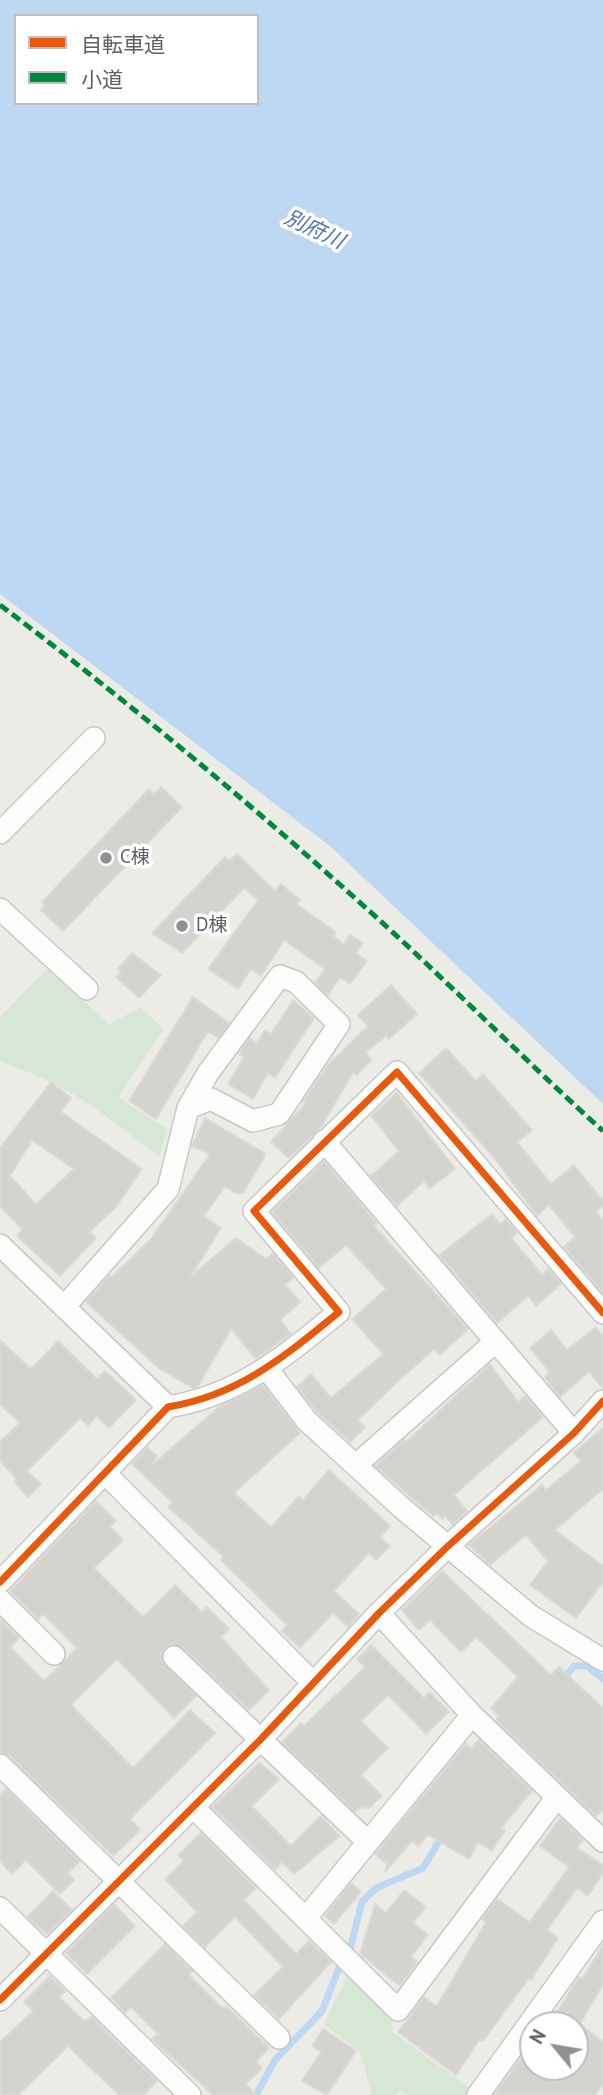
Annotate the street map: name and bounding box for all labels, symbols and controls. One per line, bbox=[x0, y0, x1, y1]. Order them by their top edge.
legend bbox=[14, 14, 259, 105]
text: 自転車道 bbox=[81, 31, 165, 58]
text: 小道 bbox=[81, 66, 123, 93]
water label: 別府川 bbox=[280, 205, 348, 255]
place label: C棟 bbox=[120, 847, 150, 869]
marker: C棟 bbox=[98, 850, 114, 866]
place label: D棟 bbox=[196, 915, 227, 937]
marker: D棟 bbox=[174, 918, 190, 934]
north arrow bbox=[519, 2011, 589, 2081]
text: N bbox=[524, 2025, 551, 2048]

